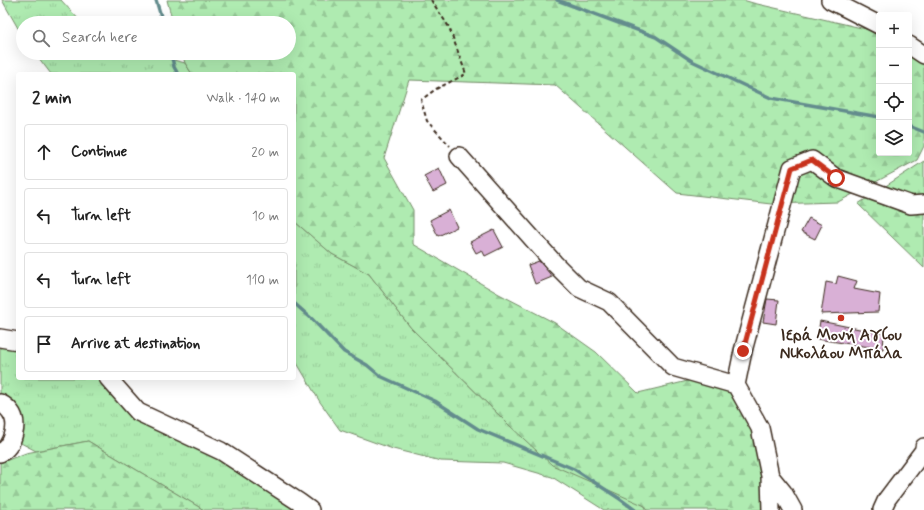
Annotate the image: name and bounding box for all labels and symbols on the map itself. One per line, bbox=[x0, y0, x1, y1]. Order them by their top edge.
route start bbox=[827, 169, 845, 187]
marker: Ιερά Μονή Αγίου Νικολάου Μπάλα bbox=[836, 313, 846, 323]
place label: Ιερά Μονή Αγίου Νικολάου Μπάλα bbox=[780, 325, 903, 364]
route end bbox=[734, 342, 752, 360]

